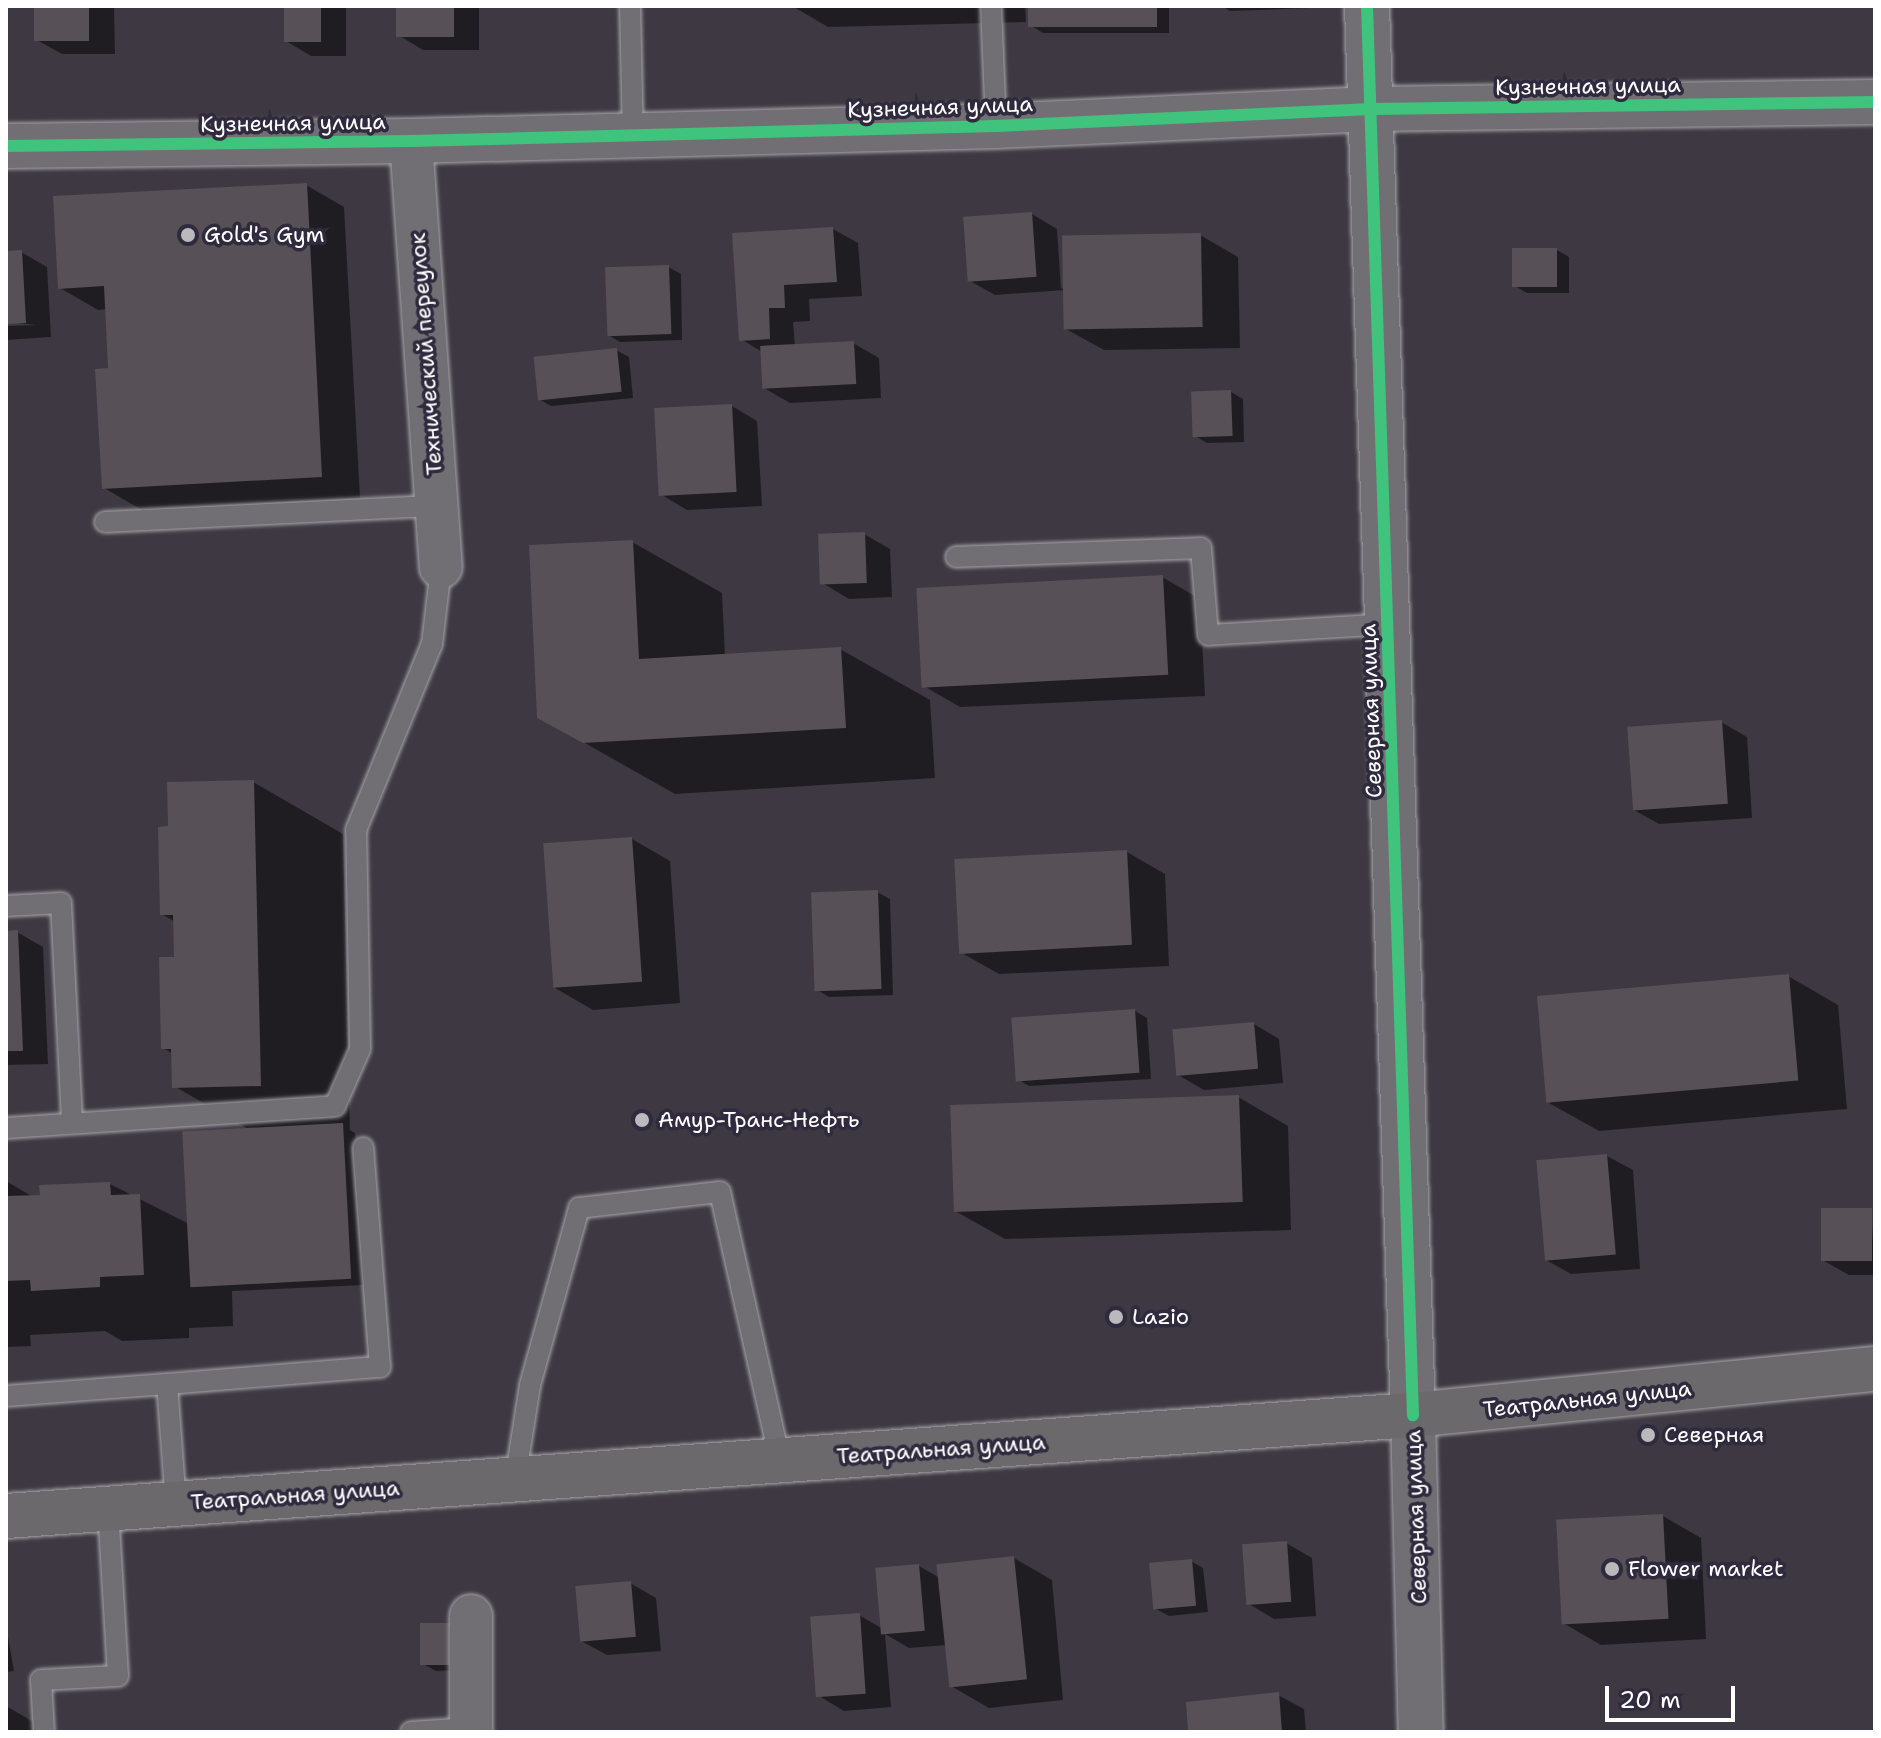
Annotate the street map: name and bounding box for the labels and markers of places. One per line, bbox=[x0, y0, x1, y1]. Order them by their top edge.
place label: Gold's Gym bbox=[204, 222, 324, 248]
marker: Gold's Gym bbox=[179, 226, 197, 244]
place label: Амур-Транс-Нефть bbox=[658, 1107, 859, 1133]
marker: Амур-Транс-Нефть bbox=[633, 1111, 651, 1129]
place label: Lazio bbox=[1132, 1304, 1189, 1330]
marker: Lazio bbox=[1107, 1308, 1125, 1326]
place label: Северная bbox=[1664, 1422, 1764, 1448]
marker: Северная bbox=[1639, 1426, 1657, 1444]
place label: Flower market bbox=[1628, 1556, 1784, 1582]
marker: Flower market bbox=[1603, 1560, 1621, 1578]

